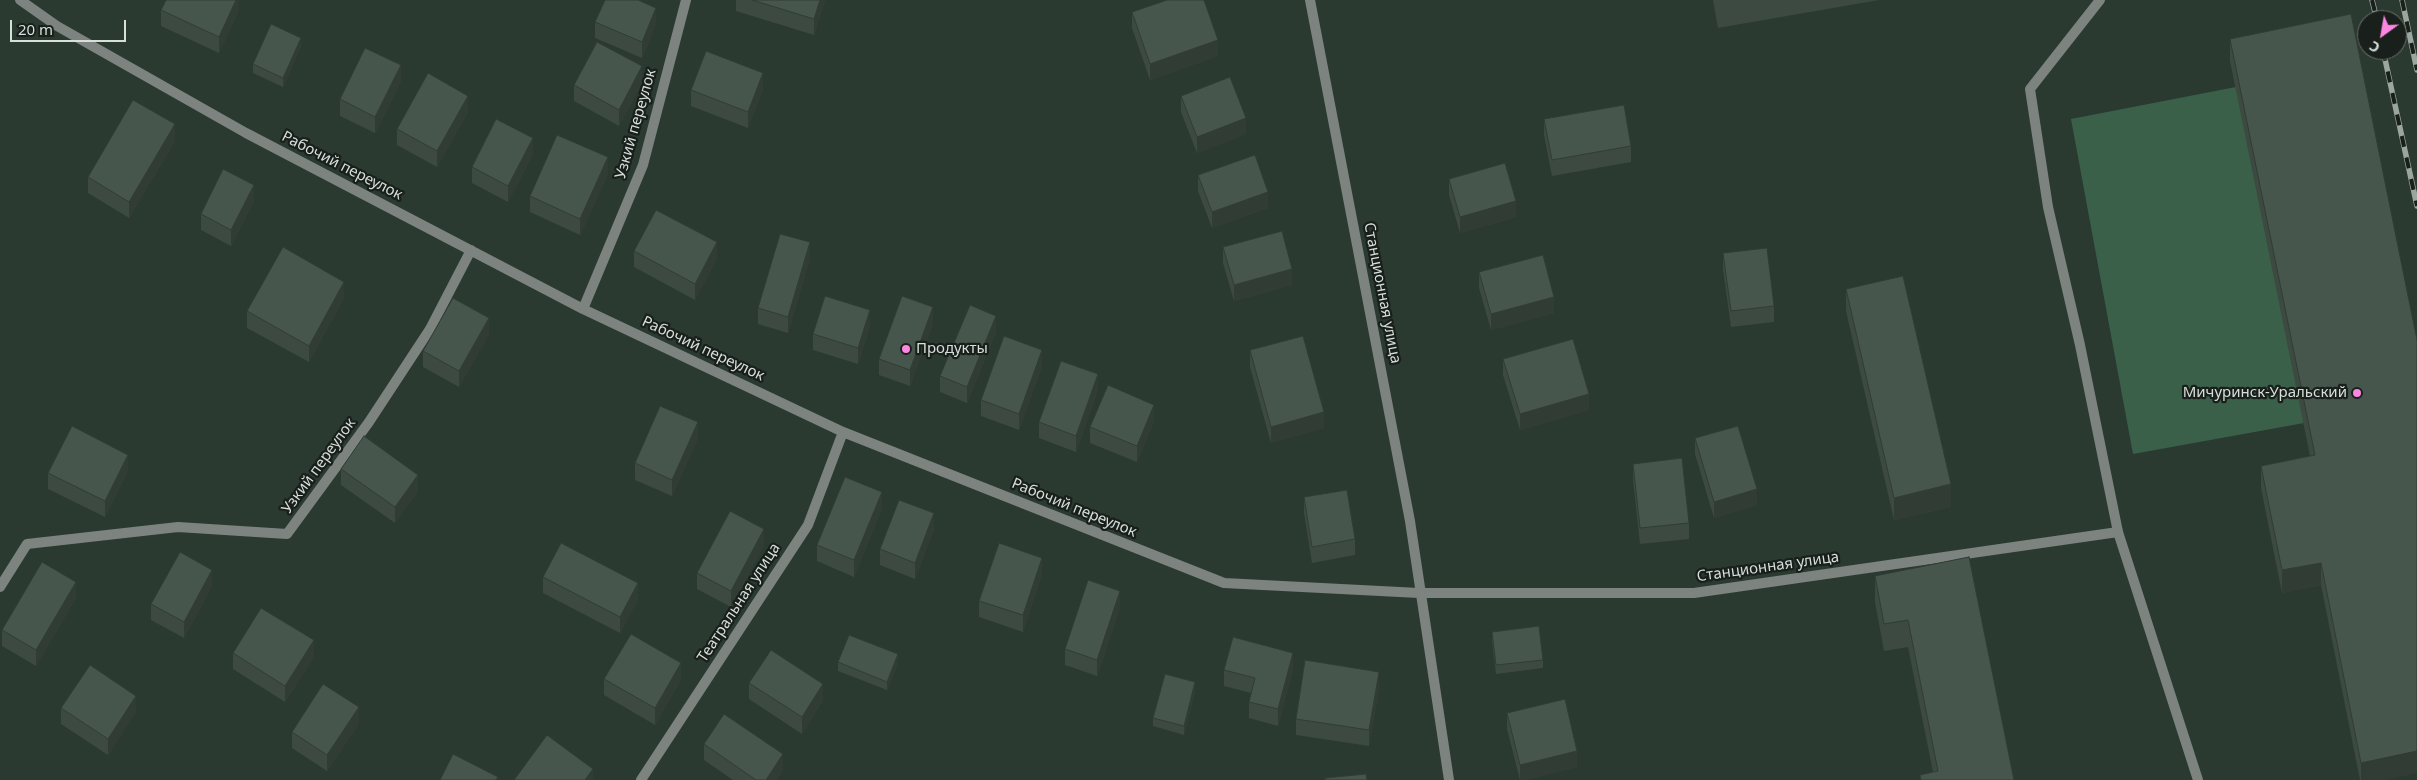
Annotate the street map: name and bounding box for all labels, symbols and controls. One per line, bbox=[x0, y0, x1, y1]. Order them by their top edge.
scale bar bbox=[12, 10, 129, 42]
north arrow bbox=[2357, 10, 2407, 60]
text: 20 m bbox=[18, 19, 53, 39]
text: С bbox=[2365, 37, 2383, 58]
street label: Узкий переулок bbox=[612, 67, 660, 181]
street label: Рабочий переулок bbox=[279, 128, 405, 204]
street label: Станционная улица bbox=[1359, 221, 1405, 365]
street label: Рабочий переулок bbox=[639, 313, 767, 385]
place label: Продукты bbox=[916, 340, 988, 358]
marker: Продукты bbox=[900, 343, 912, 355]
place label: Мичуринск-Уральский bbox=[2183, 384, 2347, 402]
marker: Мичуринск-Уральский bbox=[2351, 387, 2363, 399]
street label: Узкий переулок bbox=[278, 415, 360, 517]
street label: Рабочий переулок bbox=[1009, 475, 1139, 541]
street label: Театральная улица bbox=[694, 540, 784, 666]
street label: Станционная улица bbox=[1696, 548, 1840, 586]

